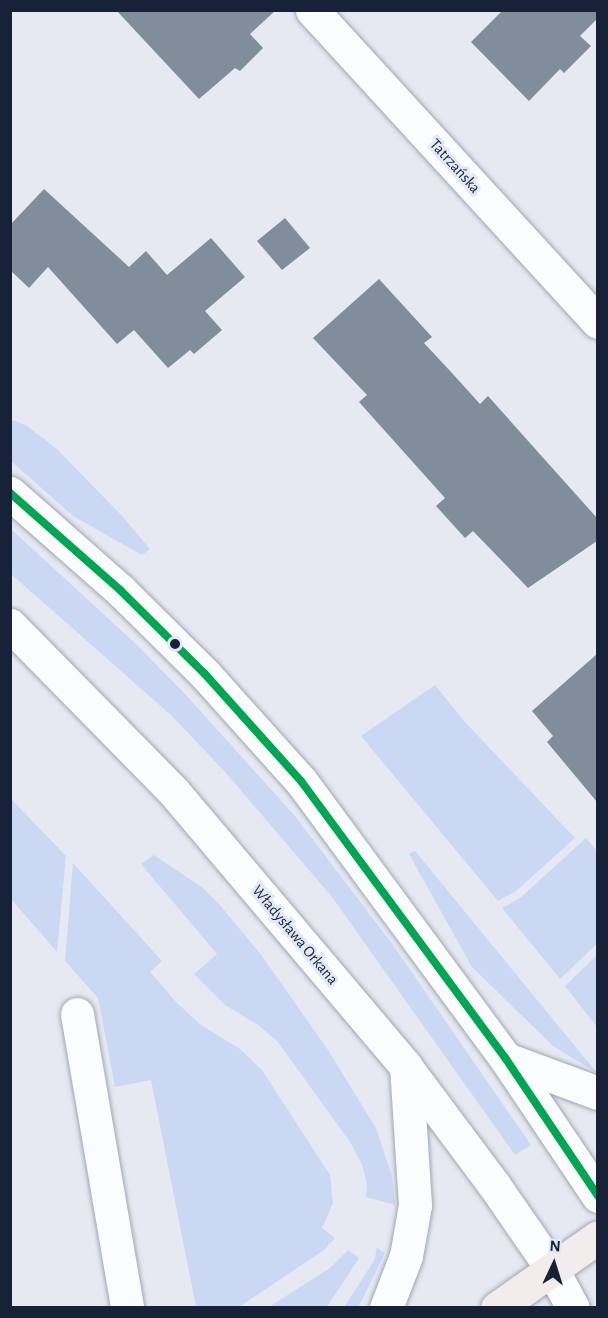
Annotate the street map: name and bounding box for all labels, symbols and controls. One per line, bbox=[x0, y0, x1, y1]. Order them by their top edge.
street label: Tatrzańska bbox=[426, 135, 484, 197]
unlabelled marker bbox=[169, 638, 181, 650]
street label: Władysława Orkana bbox=[248, 881, 342, 989]
north arrow bbox=[524, 1234, 584, 1294]
text: N bbox=[549, 1238, 561, 1254]

